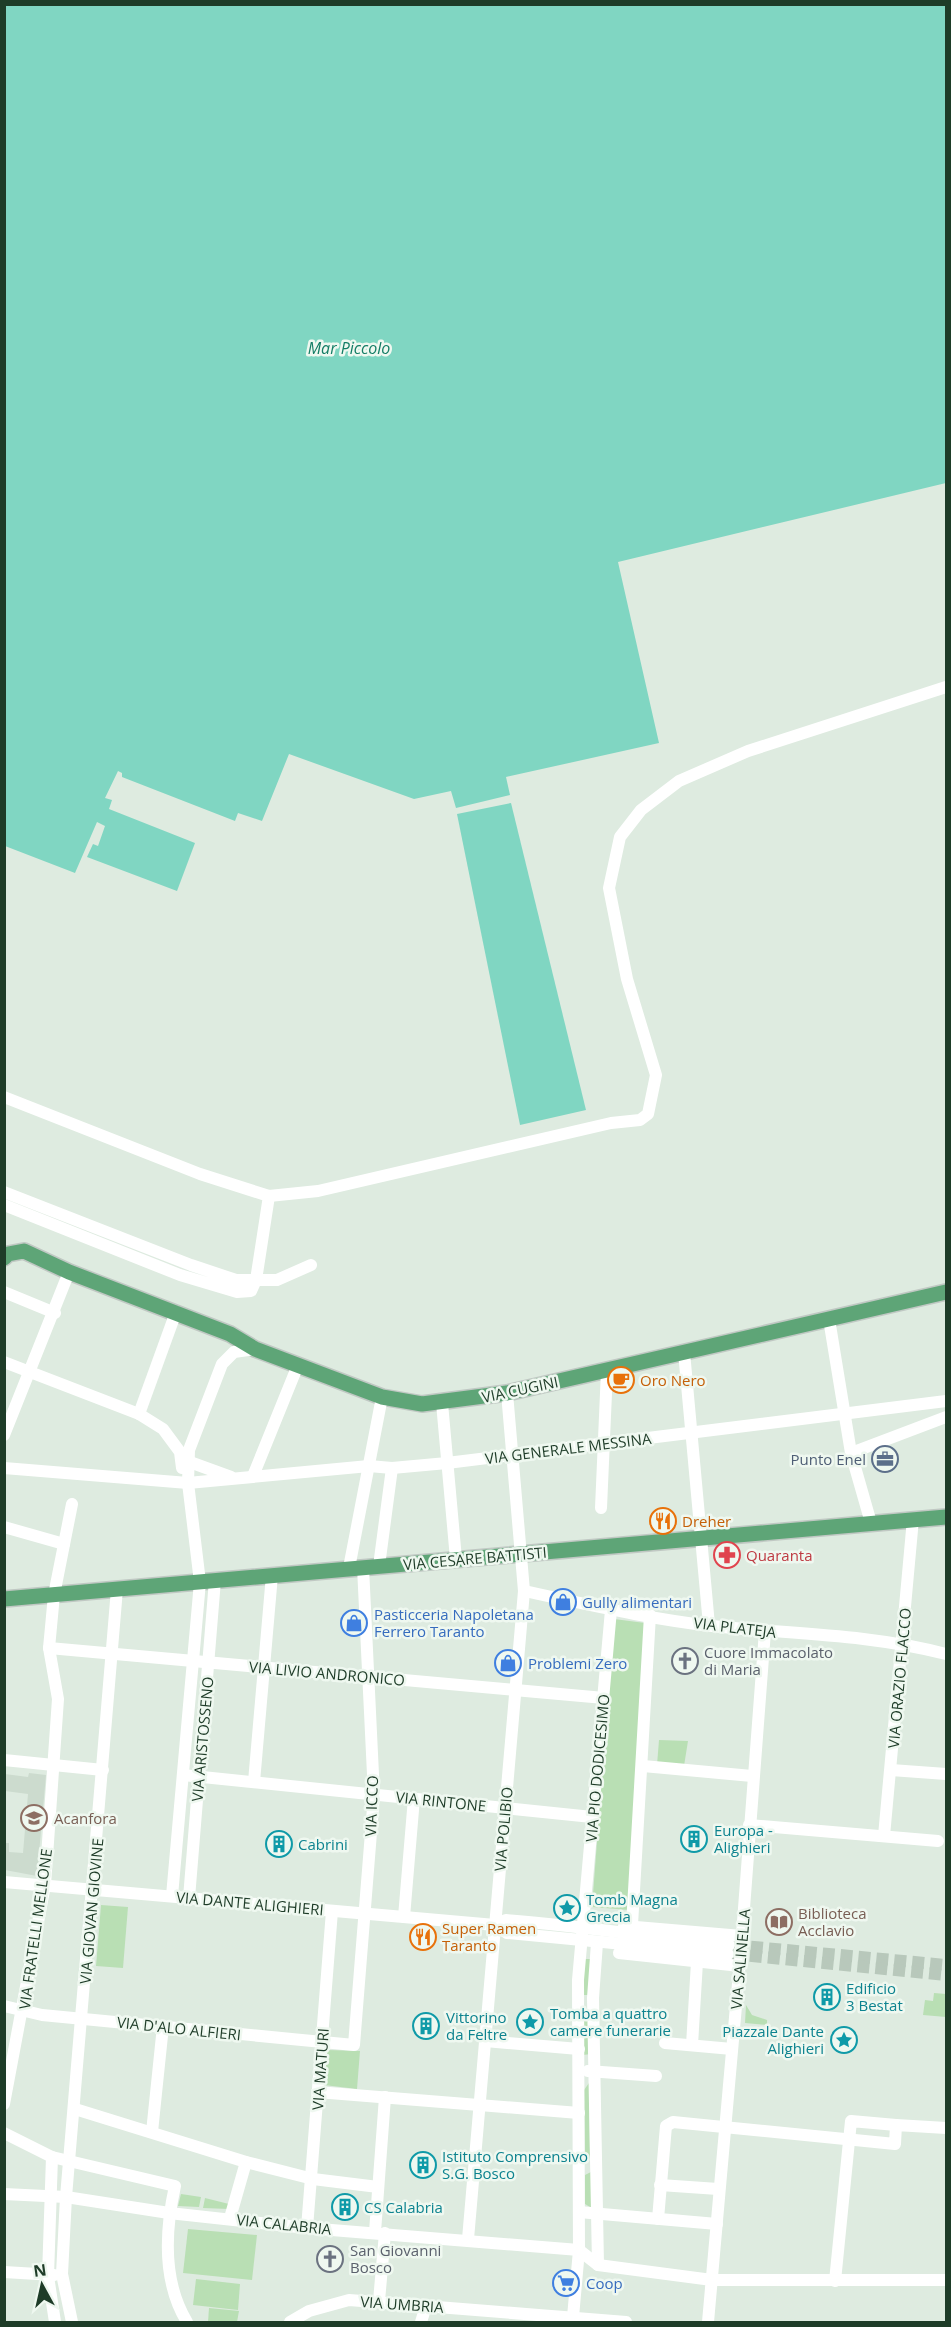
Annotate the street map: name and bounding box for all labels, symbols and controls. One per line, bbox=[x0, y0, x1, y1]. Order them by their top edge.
water label: Mar Piccolo bbox=[308, 337, 390, 359]
cafe icon: Oro Nero bbox=[606, 1365, 636, 1395]
place label: Oro Nero bbox=[640, 1370, 706, 1390]
street label: VIA CUGINI bbox=[480, 1371, 560, 1407]
street label: VIA GENERALE MESSINA bbox=[484, 1428, 653, 1468]
office icon: Punto Enel bbox=[870, 1444, 900, 1474]
place label: Punto Enel bbox=[791, 1449, 866, 1469]
restaurant icon: Dreher bbox=[648, 1506, 678, 1536]
place label: Dreher bbox=[682, 1511, 731, 1531]
pharmacy icon: Quaranta bbox=[712, 1540, 742, 1570]
street label: VIA CESARE BATTISTI bbox=[402, 1542, 548, 1574]
place label: Quaranta bbox=[746, 1545, 813, 1565]
shop icon: Gully alimentari bbox=[548, 1587, 578, 1617]
place label: Gully alimentari bbox=[582, 1592, 692, 1612]
place label: Pasticceria Napoletana Ferrero Taranto bbox=[374, 1604, 534, 1641]
street label: VIA ORAZIO FLACCO bbox=[883, 1607, 915, 1749]
shop icon: Pasticceria Napoletana Ferrero Taranto bbox=[339, 1608, 369, 1638]
street label: VIA PLATEJA bbox=[693, 1612, 778, 1642]
place label: Cuore Immacolato di Maria bbox=[704, 1642, 833, 1679]
church icon: Cuore Immacolato di Maria bbox=[670, 1646, 700, 1676]
shop icon: Problemi Zero bbox=[493, 1648, 523, 1678]
place label: Problemi Zero bbox=[528, 1653, 627, 1673]
street label: VIA LIVIO ANDRONICO bbox=[248, 1656, 406, 1690]
street label: VIA ARISTOSSENO bbox=[187, 1676, 217, 1802]
street label: VIA PIO DODICESIMO bbox=[581, 1693, 613, 1843]
street label: VIA ICCO bbox=[360, 1775, 382, 1837]
street label: VIA RINTONE bbox=[395, 1786, 487, 1816]
street label: VIA POLIBIO bbox=[489, 1786, 517, 1872]
school or university icon: Acanfora bbox=[19, 1803, 49, 1833]
place label: Acanfora bbox=[54, 1808, 117, 1828]
place label: Europa - Alighieri bbox=[714, 1820, 773, 1857]
building icon: Europa - Alighieri bbox=[679, 1824, 709, 1854]
building icon: Cabrini bbox=[264, 1829, 294, 1859]
place label: Cabrini bbox=[298, 1834, 348, 1854]
street label: VIA GIOVAN GIOVINE bbox=[75, 1837, 107, 1985]
street label: VIA FRATELLI MELLONE bbox=[14, 1847, 56, 2011]
street label: VIA DANTE ALIGHIERI bbox=[175, 1887, 325, 1919]
place label: Tomb Magna Grecia bbox=[586, 1889, 678, 1926]
place icon: Tomb Magna Grecia bbox=[552, 1893, 582, 1923]
place label: Biblioteca Acclavio bbox=[798, 1903, 867, 1940]
street label: VIA SALINELLA bbox=[726, 1907, 754, 2010]
library icon: Biblioteca Acclavio bbox=[764, 1907, 794, 1937]
place label: Super Ramen Taranto bbox=[442, 1918, 536, 1955]
restaurant icon: Super Ramen Taranto bbox=[408, 1922, 438, 1952]
place label: Edificio 3 Bestat bbox=[846, 1978, 903, 2015]
building icon: Edificio 3 Bestat bbox=[812, 1982, 842, 2012]
place label: Tomba a quattro camere funerarie bbox=[550, 2003, 671, 2040]
place label: Vittorino da Feltre bbox=[446, 2007, 507, 2044]
place icon: Tomba a quattro camere funerarie bbox=[515, 2007, 545, 2037]
building icon: Vittorino da Feltre bbox=[411, 2011, 441, 2041]
street label: VIA D'ALO ALFIERI bbox=[116, 2012, 242, 2044]
place label: Piazzale Dante Alighieri bbox=[722, 2021, 824, 2058]
place icon: Piazzale Dante Alighieri bbox=[829, 2025, 859, 2055]
street label: VIA MATURI bbox=[307, 2027, 333, 2111]
place label: Istituto Comprensivo S.G. Bosco bbox=[442, 2146, 588, 2183]
building icon: Istituto Comprensivo S.G. Bosco bbox=[408, 2150, 438, 2180]
building icon: CS Calabria bbox=[330, 2192, 360, 2222]
place label: CS Calabria bbox=[364, 2197, 443, 2217]
street label: VIA CALABRIA bbox=[236, 2209, 333, 2239]
place label: San Giovanni Bosco bbox=[350, 2240, 441, 2277]
church icon: San Giovanni Bosco bbox=[315, 2244, 345, 2274]
north arrow bbox=[12, 2255, 72, 2315]
text: N bbox=[32, 2258, 48, 2282]
supermarket icon: Coop bbox=[551, 2268, 581, 2298]
place label: Coop bbox=[586, 2273, 623, 2293]
street label: VIA UMBRIA bbox=[360, 2291, 445, 2317]

